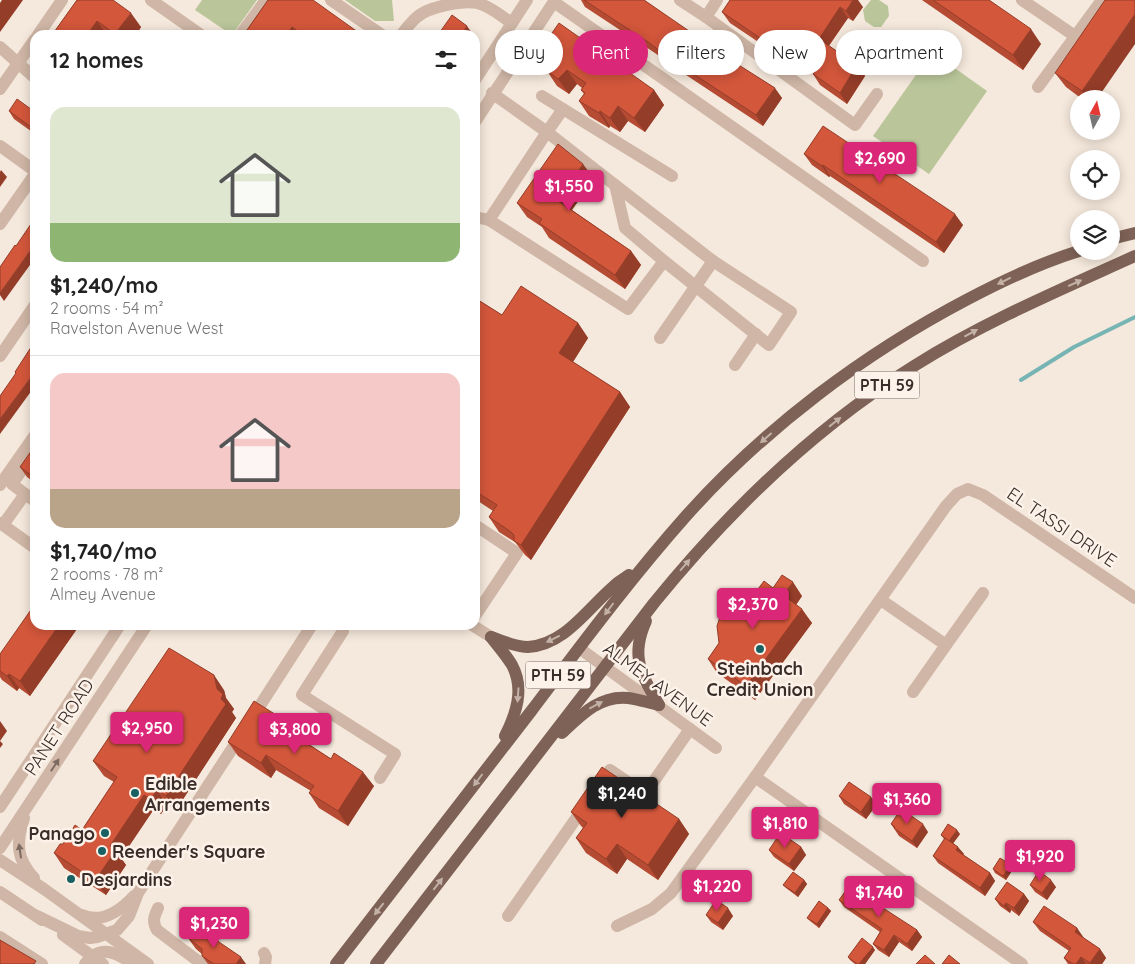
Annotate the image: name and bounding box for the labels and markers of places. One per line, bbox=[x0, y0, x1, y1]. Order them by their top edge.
pin: $2,690 bbox=[839, 142, 921, 184]
pin: $1,550 bbox=[528, 170, 610, 212]
pin: $2,370 bbox=[712, 588, 794, 630]
marker: Steinbach Credit Union bbox=[754, 643, 766, 655]
place label: Steinbach Credit Union bbox=[707, 657, 813, 701]
pin: $2,950 bbox=[106, 712, 188, 754]
pin: $3,800 bbox=[254, 712, 336, 755]
place label: Edible Arrangements bbox=[145, 772, 270, 816]
pin: $1,240 bbox=[581, 776, 663, 819]
pin: $1,360 bbox=[866, 782, 948, 825]
marker: Edible Arrangements bbox=[129, 787, 141, 799]
pin: $1,810 bbox=[744, 806, 826, 849]
place label: Panago bbox=[29, 822, 95, 845]
marker: Panago bbox=[99, 827, 111, 839]
place label: Reender's Square bbox=[112, 840, 265, 863]
pin: $1,920 bbox=[999, 840, 1081, 882]
marker: Reender's Square bbox=[96, 845, 108, 857]
place label: Desjardins bbox=[81, 868, 172, 891]
pin: $1,220 bbox=[676, 870, 758, 912]
marker: Desjardins bbox=[65, 873, 77, 885]
pin: $1,740 bbox=[838, 876, 920, 918]
pin: $1,230 bbox=[173, 906, 255, 949]

